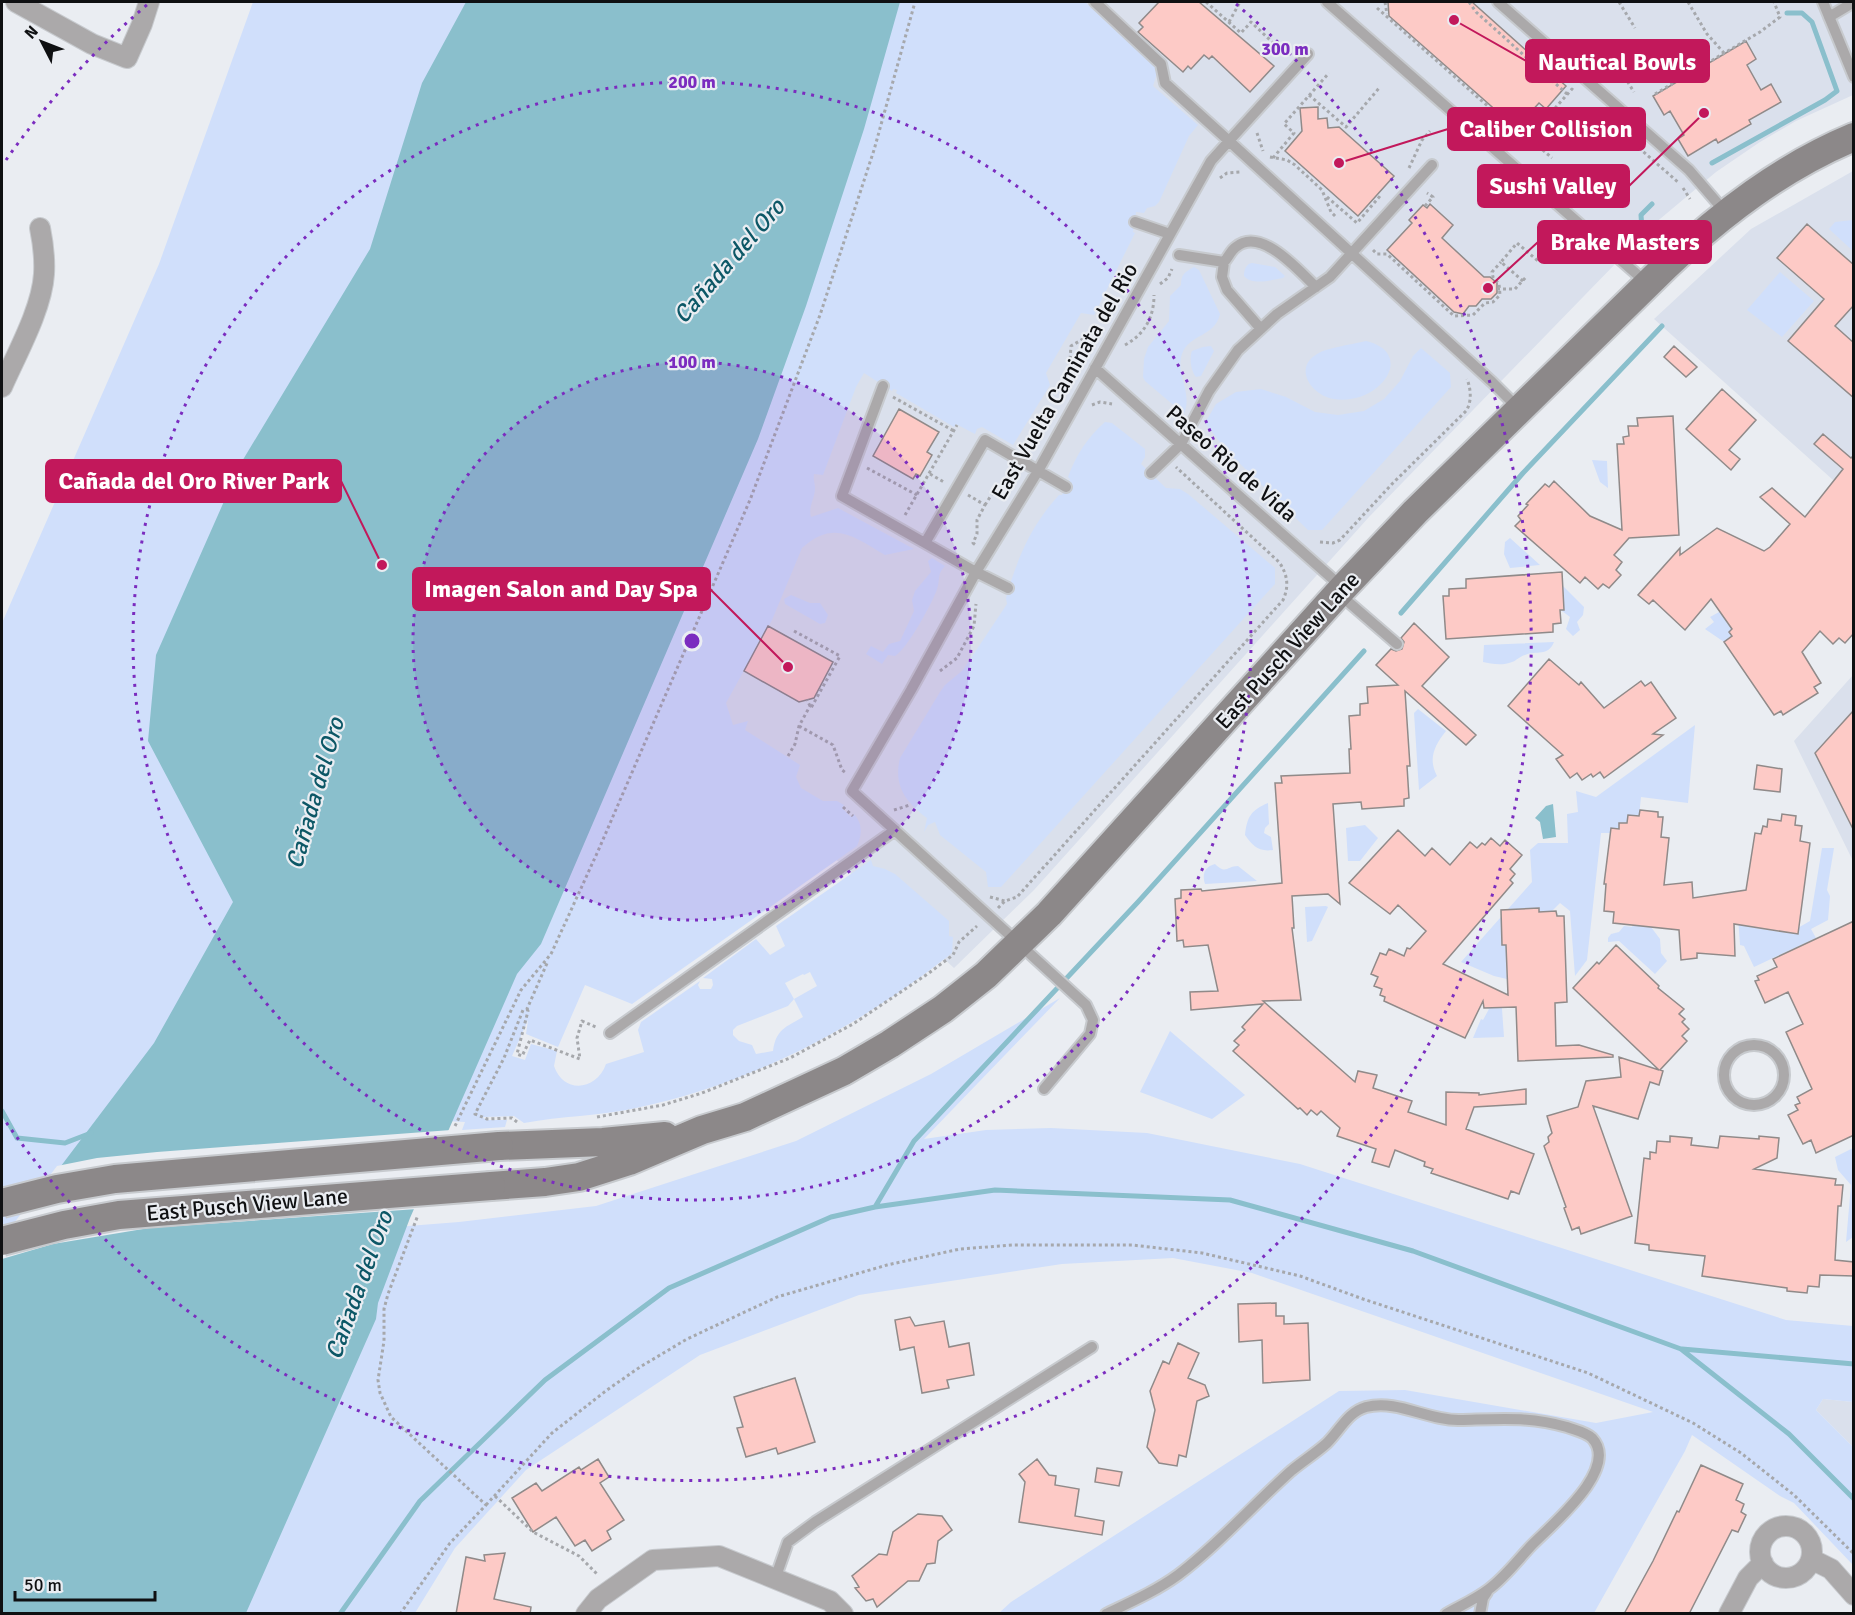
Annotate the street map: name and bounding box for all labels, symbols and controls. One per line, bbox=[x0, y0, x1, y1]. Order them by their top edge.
north arrow bbox=[12, 12, 72, 72]
text: N bbox=[20, 22, 43, 43]
text: 300 m bbox=[1261, 38, 1309, 60]
callout: Nautical Bowls bbox=[1526, 40, 1709, 82]
text: Nautical Bowls bbox=[1538, 47, 1697, 77]
text: 200 m bbox=[668, 71, 716, 93]
callout: Caliber Collision bbox=[1448, 108, 1645, 150]
text: Caliber Collision bbox=[1459, 114, 1633, 144]
callout: Sushi Valley bbox=[1478, 165, 1629, 207]
text: Sushi Valley bbox=[1490, 171, 1616, 201]
water label: Cañada del Oro bbox=[667, 191, 792, 330]
callout: Brake Masters bbox=[1538, 221, 1711, 263]
text: Brake Masters bbox=[1550, 227, 1700, 257]
street label: East Vuelta Caminata del Rio bbox=[985, 258, 1143, 505]
text: 100 m bbox=[668, 351, 716, 373]
street label: Paseo Rio de Vida bbox=[1161, 399, 1303, 528]
callout: Cañada del Oro River Park bbox=[46, 460, 341, 502]
text: Cañada del Oro River Park bbox=[58, 466, 330, 496]
street label: East Pusch View Lane bbox=[1210, 566, 1365, 734]
callout: Imagen Salon and Day Spa bbox=[413, 568, 710, 610]
text: Imagen Salon and Day Spa bbox=[424, 574, 698, 604]
centre of rings bbox=[682, 631, 702, 651]
water label: Cañada del Oro bbox=[279, 713, 351, 872]
street label: East Pusch View Lane bbox=[145, 1182, 349, 1227]
water label: Cañada del Oro bbox=[318, 1205, 400, 1363]
scale bar bbox=[15, 1564, 154, 1602]
text: 50 m bbox=[24, 1574, 62, 1596]

